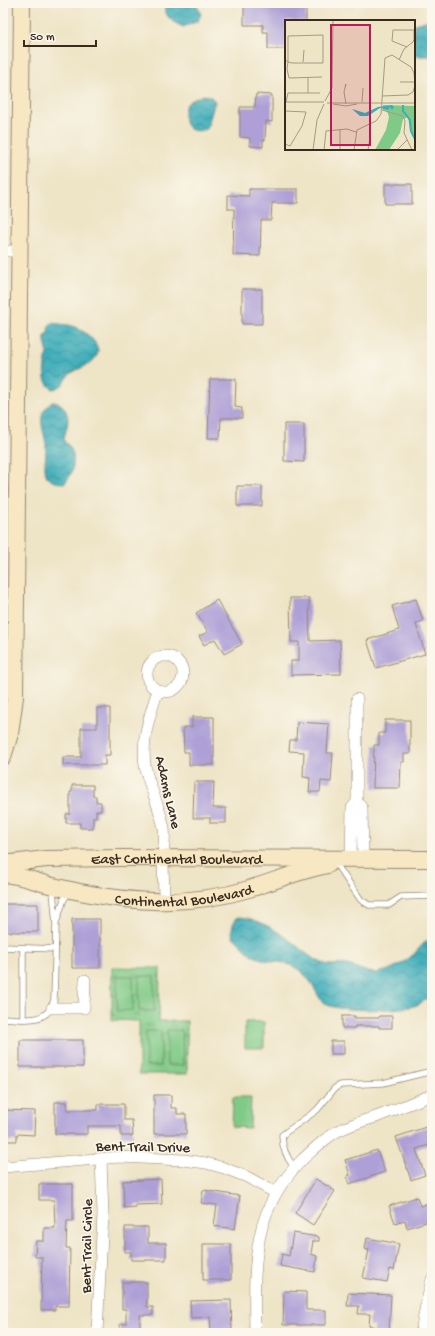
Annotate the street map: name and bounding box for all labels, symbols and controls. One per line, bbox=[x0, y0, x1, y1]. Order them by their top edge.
inset map bbox=[285, 20, 415, 150]
scale bar bbox=[24, 22, 96, 48]
text: 50 m bbox=[30, 31, 55, 45]
street label: Adams Lane bbox=[150, 754, 184, 831]
street label: East Continental Boulevard bbox=[91, 851, 264, 869]
street label: Continental Boulevard bbox=[114, 881, 256, 912]
street label: Bent Trail Drive bbox=[95, 1138, 191, 1158]
street label: Bent Trail Circle bbox=[78, 1198, 98, 1294]

